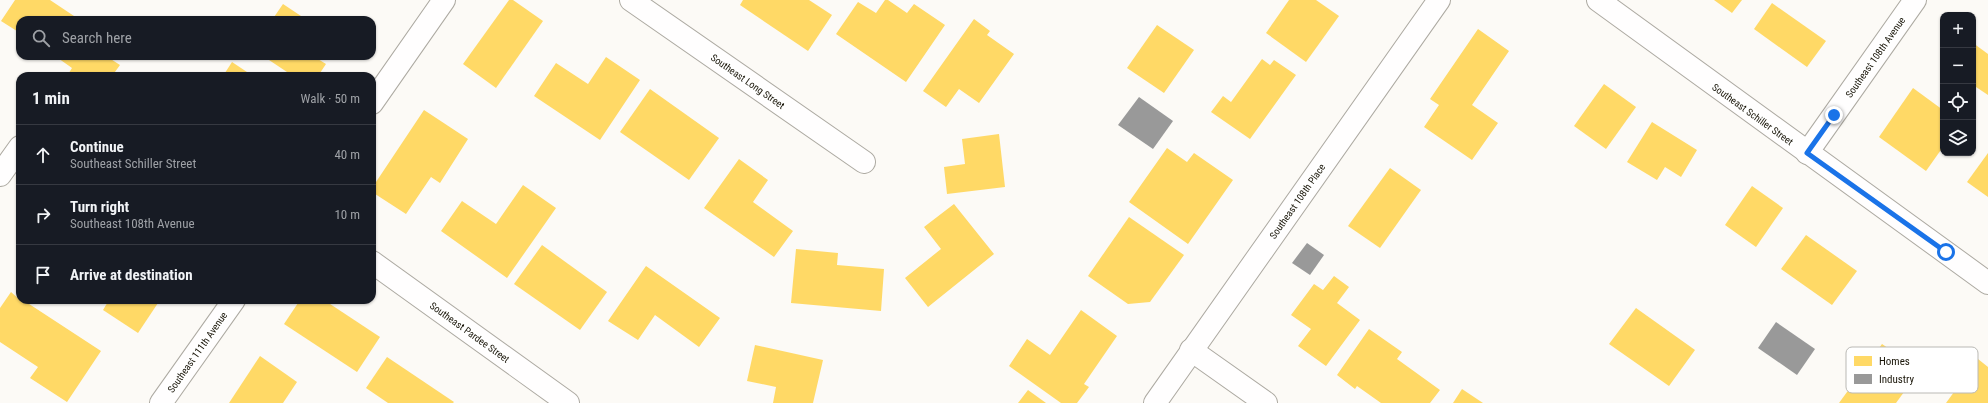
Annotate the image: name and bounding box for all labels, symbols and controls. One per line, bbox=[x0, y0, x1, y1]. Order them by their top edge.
map controls bbox=[1940, 12, 1976, 156]
button: + bbox=[1940, 12, 1976, 48]
street label: Southeast 108th Avenue bbox=[1843, 15, 1908, 100]
search box bbox=[16, 16, 376, 60]
icon: search bbox=[30, 27, 52, 49]
text: Search here bbox=[62, 29, 132, 47]
button: − bbox=[1940, 48, 1976, 84]
street label: Southeast Long Street bbox=[709, 52, 787, 111]
street label: Southeast Schiller Street bbox=[1710, 81, 1795, 147]
button: locate bbox=[1940, 84, 1976, 120]
text: 1 min bbox=[32, 88, 70, 108]
text: Walk · 50 m bbox=[300, 91, 360, 106]
route end bbox=[1825, 106, 1843, 124]
button: layers bbox=[1940, 120, 1976, 156]
text: Continue bbox=[70, 138, 124, 156]
icon: ahead bbox=[32, 144, 54, 166]
text: 40 m bbox=[334, 147, 360, 162]
text: Southeast Schiller Street bbox=[70, 156, 196, 171]
street label: Southeast 108th Place bbox=[1267, 161, 1328, 241]
text: Turn right bbox=[70, 198, 129, 216]
icon: right bbox=[32, 204, 54, 226]
text: 10 m bbox=[334, 207, 360, 222]
text: Southeast 108th Avenue bbox=[70, 216, 195, 231]
route start bbox=[1937, 243, 1955, 261]
icon: arrive bbox=[32, 264, 54, 286]
text: Arrive at destination bbox=[70, 266, 193, 284]
street label: Southeast Pardee Street bbox=[428, 300, 512, 365]
street label: Southeast 111th Avenue bbox=[165, 310, 230, 395]
legend bbox=[1846, 347, 1978, 393]
text: Homes bbox=[1879, 355, 1910, 368]
text: Industry bbox=[1879, 373, 1915, 386]

